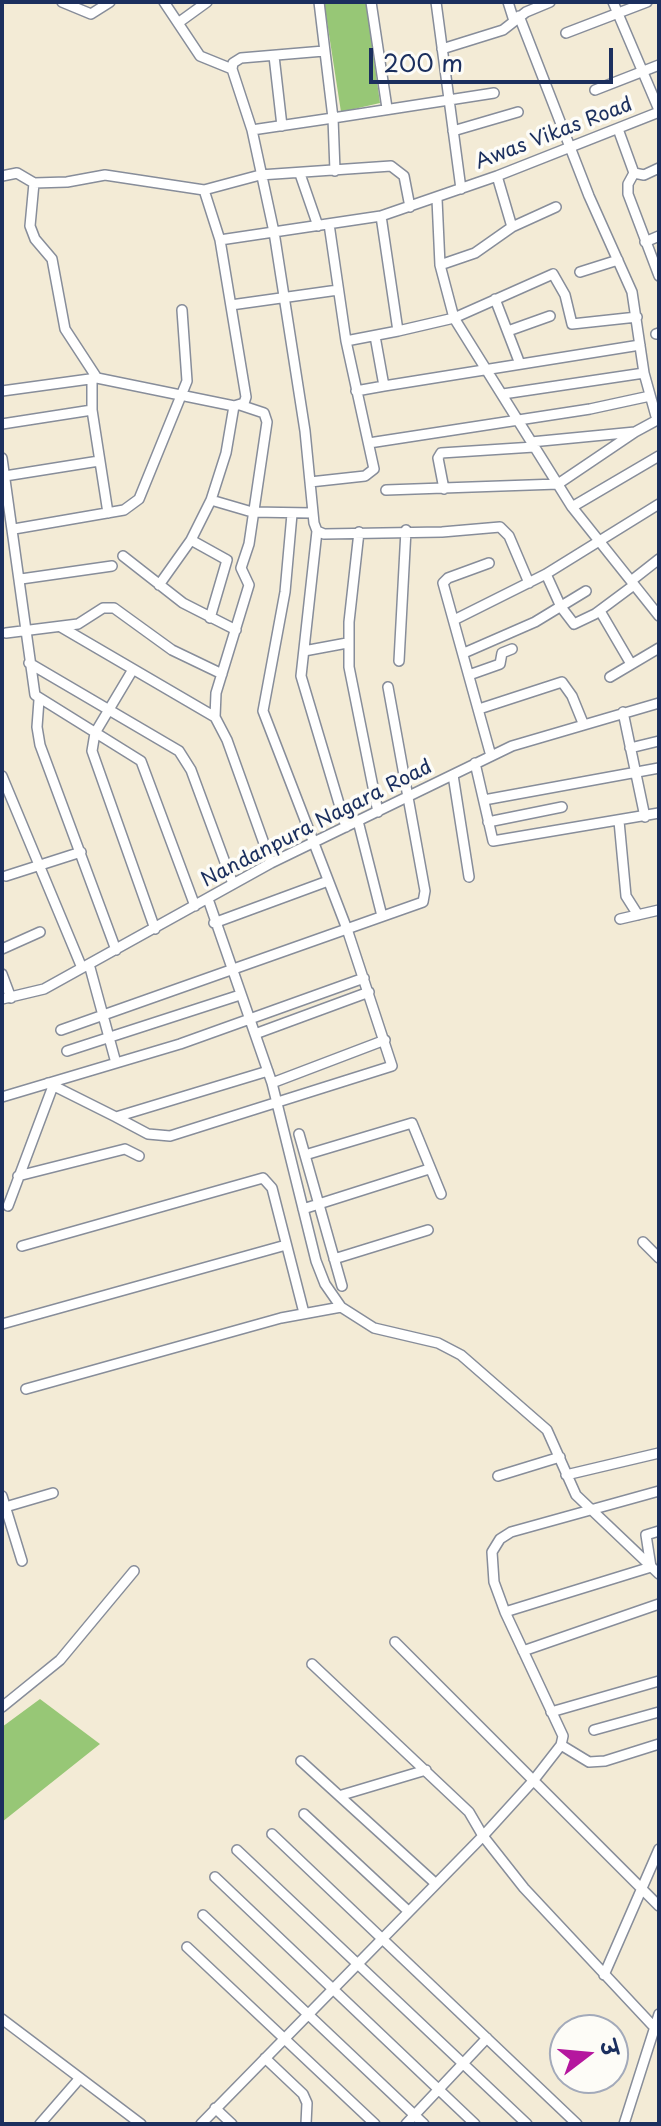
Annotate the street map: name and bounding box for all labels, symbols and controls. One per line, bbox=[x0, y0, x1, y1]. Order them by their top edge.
scale bar bbox=[373, 32, 617, 82]
text: 200 m bbox=[383, 44, 463, 80]
street label: Awas Vikas Road bbox=[472, 93, 636, 175]
street label: Nandanpura Nagara Road bbox=[198, 755, 436, 893]
north arrow bbox=[549, 2014, 629, 2094]
text: उ bbox=[593, 2036, 629, 2059]

